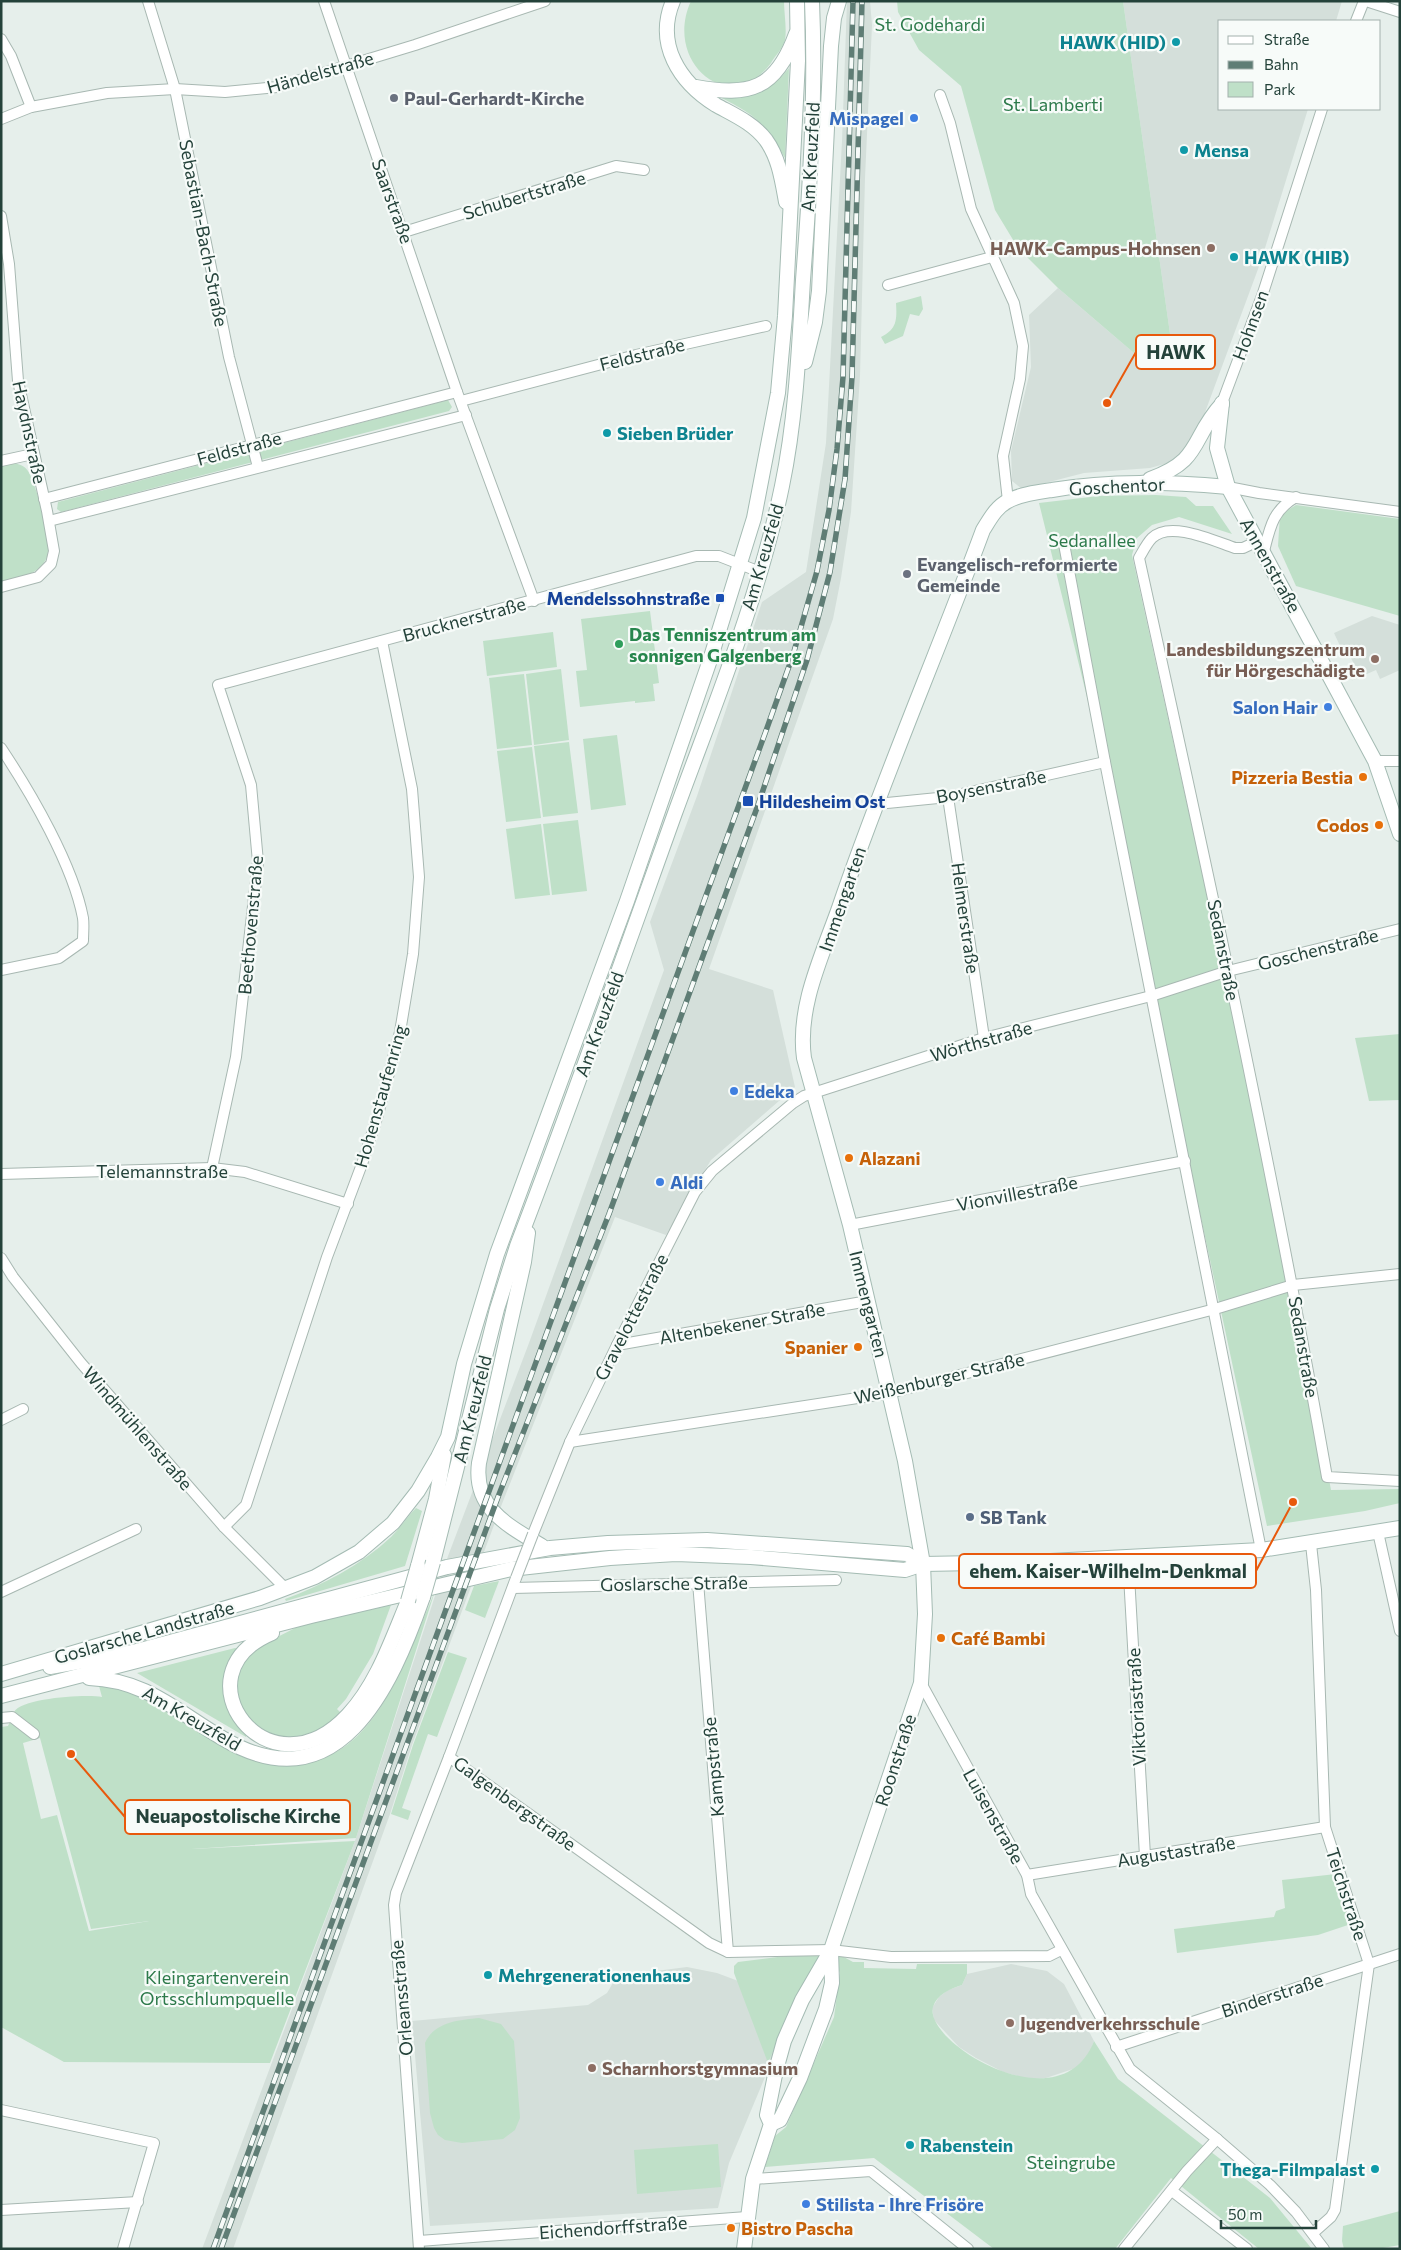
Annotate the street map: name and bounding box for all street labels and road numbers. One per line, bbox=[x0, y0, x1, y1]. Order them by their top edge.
street label: Händelstraße bbox=[264, 46, 376, 98]
street label: Am Kreuzfeld bbox=[796, 101, 824, 213]
street label: Sebastian-Bach-Straße bbox=[175, 138, 233, 328]
street label: Saarstraße bbox=[368, 156, 418, 246]
street label: Schubertstraße bbox=[460, 166, 588, 224]
street label: Hohnsen bbox=[1227, 287, 1273, 363]
street label: Feldstraße bbox=[597, 333, 687, 375]
street label: Haydnstraße bbox=[8, 378, 52, 486]
street label: Feldstraße bbox=[194, 426, 284, 470]
street label: Goschentor bbox=[1068, 472, 1166, 500]
street label: Am Kreuzfeld bbox=[736, 501, 788, 613]
street label: Annenstraße bbox=[1236, 514, 1306, 616]
street label: Brucknerstraße bbox=[400, 592, 528, 646]
street label: Boysenstraße bbox=[934, 765, 1048, 807]
street label: Immengarten bbox=[814, 844, 870, 954]
street label: Beethovenstraße bbox=[233, 854, 267, 996]
street label: Helmerstraße bbox=[947, 861, 985, 975]
street label: Sedanstraße bbox=[1203, 898, 1245, 1002]
street label: Goschenstraße bbox=[1255, 923, 1381, 975]
street label: Am Kreuzfeld bbox=[570, 968, 628, 1080]
street label: Wörthstraße bbox=[927, 1016, 1035, 1066]
street label: Hohenstaufenring bbox=[349, 1022, 411, 1170]
street label: Telemannstraße bbox=[96, 1160, 228, 1182]
street label: Vionvillestraße bbox=[955, 1170, 1079, 1216]
street label: Immengarten bbox=[845, 1248, 893, 1360]
street label: Gravelottestraße bbox=[590, 1250, 672, 1384]
street label: Sedanstraße bbox=[1284, 1295, 1324, 1399]
street label: Altenbekener Straße bbox=[657, 1298, 827, 1348]
street label: Weißenburger Straße bbox=[852, 1348, 1026, 1408]
street label: Am Kreuzfeld bbox=[448, 1353, 496, 1465]
street label: Windmühlenstraße bbox=[78, 1362, 198, 1494]
street label: Goslarsche Straße bbox=[600, 1571, 748, 1595]
street label: Goslarsche Landstraße bbox=[52, 1596, 236, 1668]
street label: Viktoriastraße bbox=[1122, 1647, 1150, 1767]
street label: Am Kreuzfeld bbox=[139, 1681, 245, 1755]
street label: Roonstraße bbox=[870, 1711, 920, 1809]
street label: Kampstraße bbox=[698, 1716, 728, 1818]
street label: Galgenbergstraße bbox=[449, 1751, 581, 1855]
street label: Luisenstraße bbox=[959, 1765, 1029, 1867]
street label: Augustastraße bbox=[1115, 1831, 1237, 1871]
street label: Teichstraße bbox=[1322, 1845, 1372, 1943]
street label: Orleansstraße bbox=[385, 1939, 417, 2057]
street label: Binderstraße bbox=[1218, 1968, 1326, 2022]
street label: Eichendorffstraße bbox=[538, 2211, 688, 2243]

